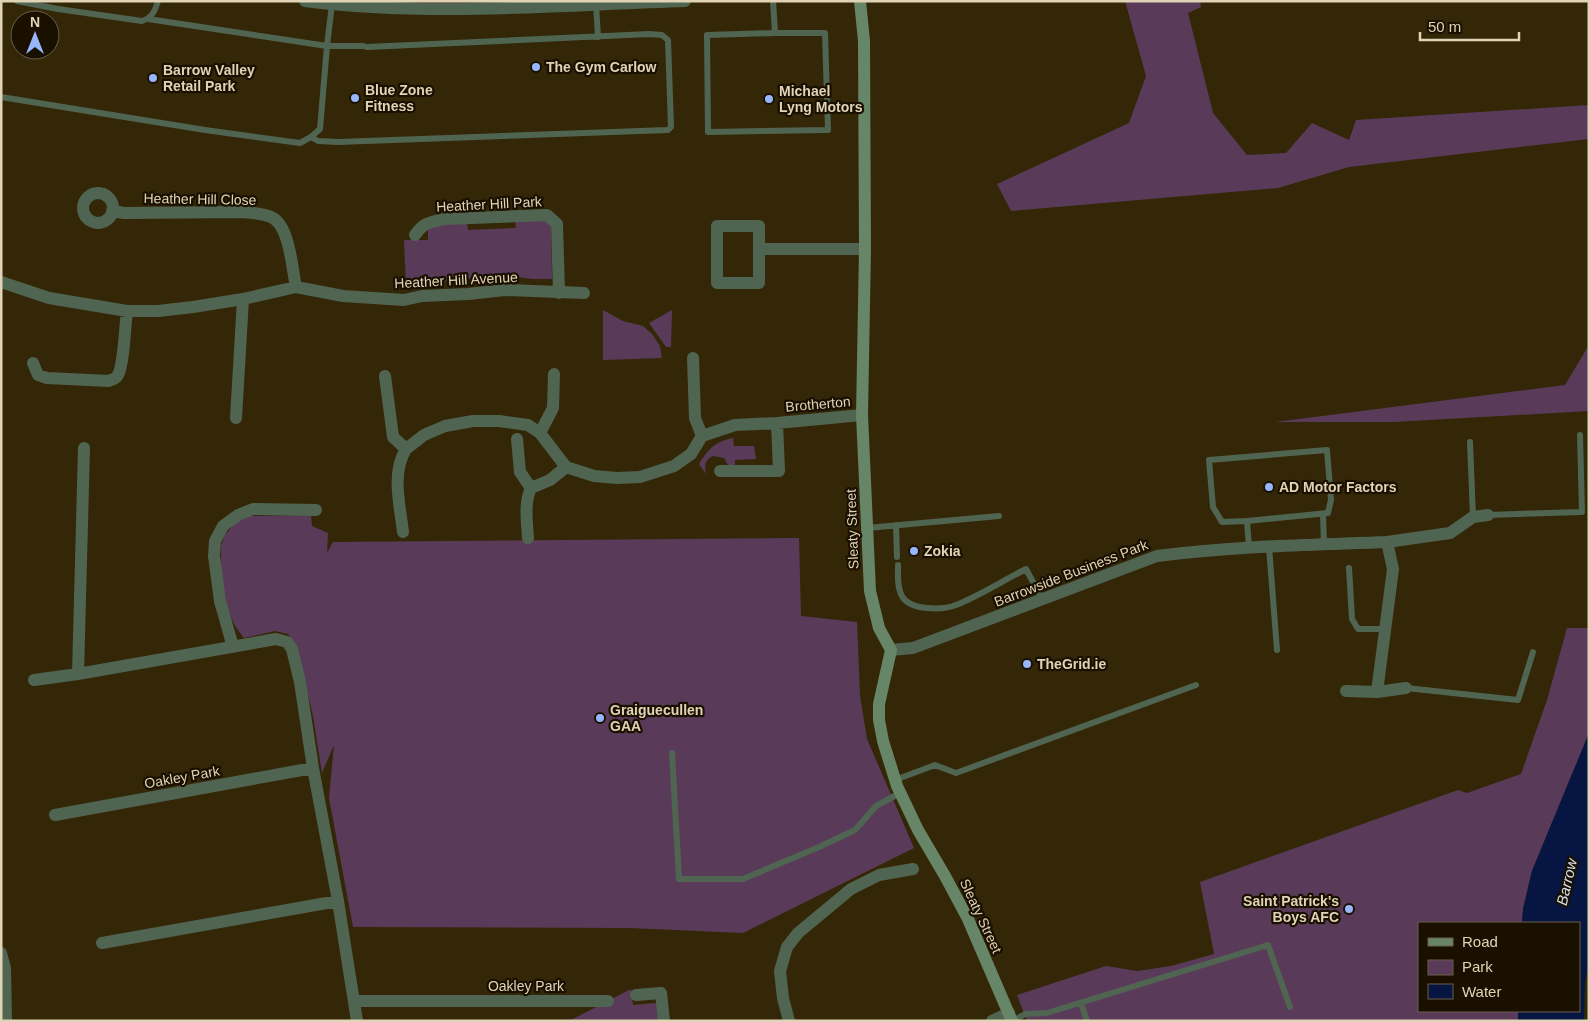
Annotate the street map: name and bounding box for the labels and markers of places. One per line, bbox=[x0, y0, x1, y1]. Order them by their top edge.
place label: The Gym Carlow bbox=[546, 59, 657, 75]
marker: The Gym Carlow bbox=[530, 61, 542, 73]
place label: Barrow Valley Retail Park bbox=[163, 62, 255, 94]
marker: Barrow Valley Retail Park bbox=[147, 72, 159, 84]
place label: Blue Zone Fitness bbox=[365, 82, 433, 114]
place label: Michael Lyng Motors bbox=[779, 83, 863, 115]
marker: Blue Zone Fitness bbox=[349, 92, 361, 104]
marker: Michael Lyng Motors bbox=[763, 93, 775, 105]
place label: AD Motor Factors bbox=[1279, 479, 1397, 495]
marker: AD Motor Factors bbox=[1263, 481, 1275, 493]
place label: Zokia bbox=[924, 543, 961, 559]
marker: Zokia bbox=[908, 545, 920, 557]
place label: TheGrid.ie bbox=[1037, 656, 1106, 672]
marker: TheGrid.ie bbox=[1021, 658, 1033, 670]
place label: Graiguecullen GAA bbox=[610, 702, 703, 734]
marker: Graiguecullen GAA bbox=[594, 712, 606, 724]
place label: Saint Patrick's Boys AFC bbox=[1243, 893, 1339, 925]
marker: Saint Patrick's Boys AFC bbox=[1343, 903, 1355, 915]

